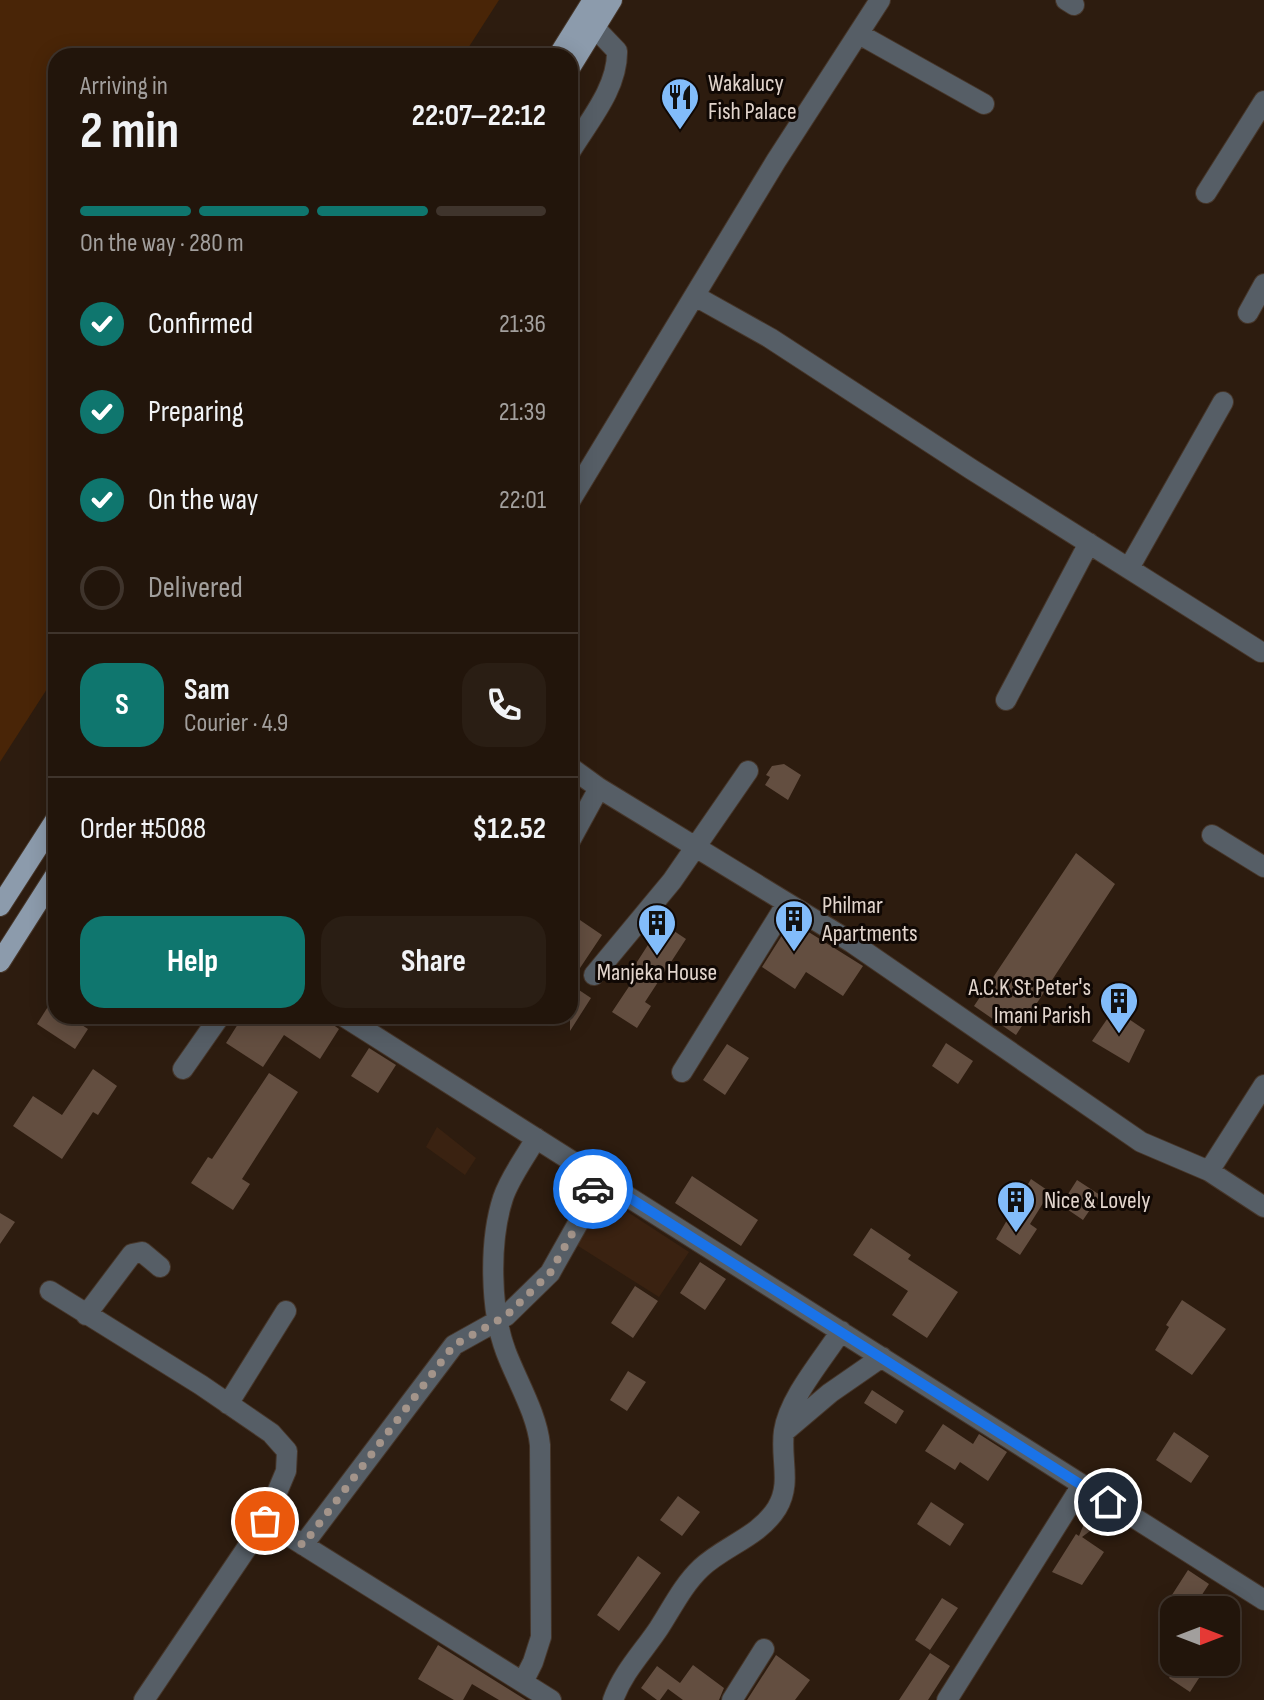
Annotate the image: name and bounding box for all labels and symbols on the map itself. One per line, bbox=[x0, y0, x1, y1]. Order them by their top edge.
place label: Wakalucy Fish Palace bbox=[708, 69, 797, 126]
restaurant icon: Wakalucy Fish Palace bbox=[659, 76, 701, 131]
place label: Philmar Apartments bbox=[821, 891, 918, 948]
building icon: Philmar Apartments bbox=[773, 898, 815, 953]
building icon: Manjeka House bbox=[636, 902, 678, 957]
place label: Manjeka House bbox=[597, 958, 717, 987]
place label: A.C.K St Peter's Imani Parish bbox=[967, 973, 1091, 1030]
building icon: A.C.K St Peter's Imani Parish bbox=[1098, 980, 1140, 1035]
courier bbox=[553, 1149, 633, 1229]
building icon: Nice & Lovely bbox=[995, 1179, 1037, 1234]
place label: Nice & Lovely bbox=[1044, 1186, 1150, 1215]
pin bbox=[1074, 1468, 1142, 1536]
pin bbox=[231, 1487, 299, 1555]
north arrow bbox=[1160, 1596, 1240, 1676]

